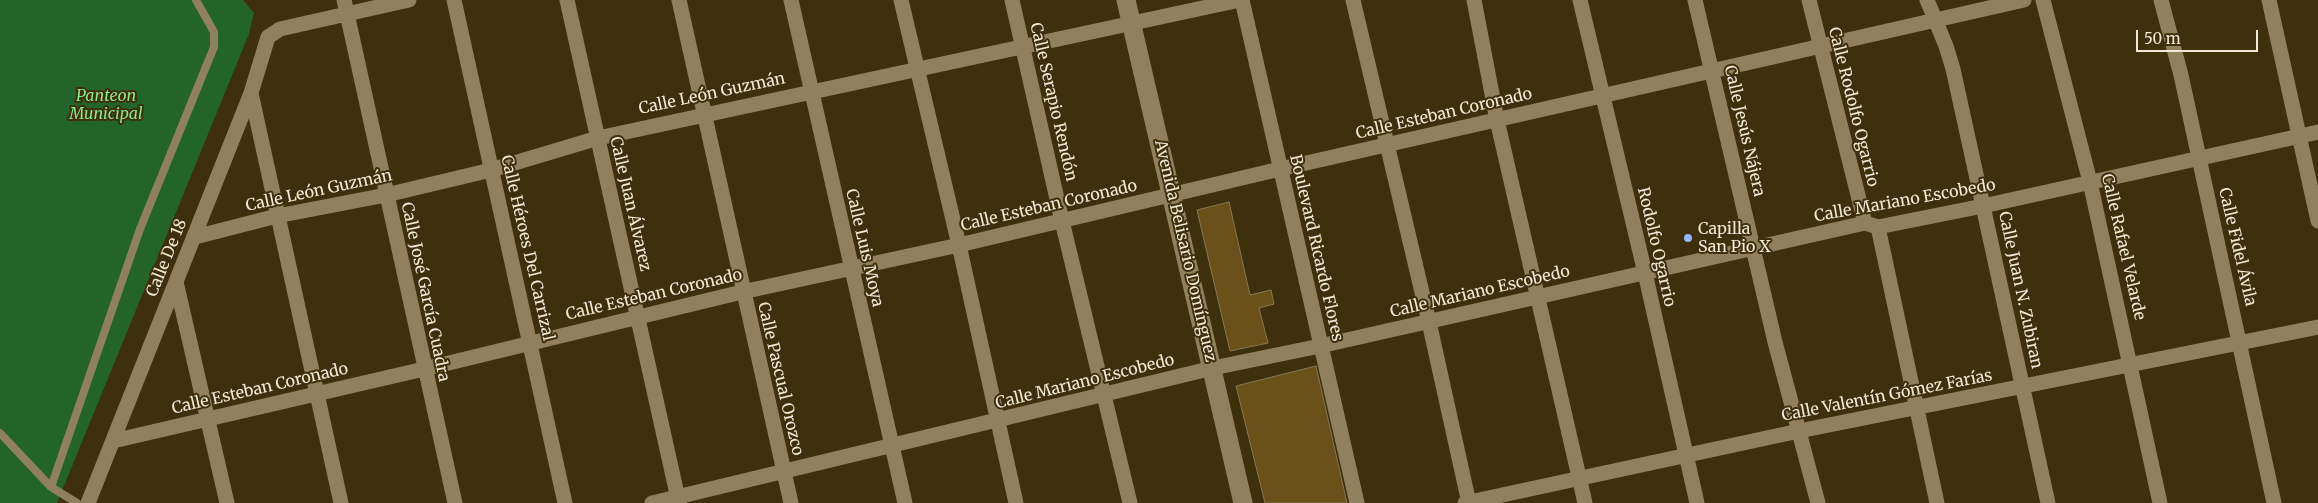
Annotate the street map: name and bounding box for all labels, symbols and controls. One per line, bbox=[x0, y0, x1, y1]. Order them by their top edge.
scale bar bbox=[2138, 20, 2260, 52]
street label: Calle Serapio Rendón bbox=[1025, 21, 1081, 183]
street label: Calle Rodolfo Ogarrio bbox=[1824, 25, 1882, 189]
text: 50 m bbox=[2144, 29, 2181, 48]
street label: Calle Jesús Nájera bbox=[1720, 64, 1768, 198]
street label: Calle León Guzmán bbox=[637, 69, 787, 119]
street label: Calle Esteban Coronado bbox=[1354, 84, 1534, 144]
park label: Panteon Municipal bbox=[69, 86, 143, 124]
street label: Calle Juan Álvarez bbox=[605, 135, 655, 273]
street label: Avenida Belisario Domínguez bbox=[1150, 138, 1220, 364]
street label: Calle Héroes Del Carrizal bbox=[496, 153, 558, 343]
street label: Boulevard Ricardo Flores bbox=[1285, 153, 1347, 343]
street label: Calle León Guzmán bbox=[244, 166, 394, 216]
street label: Calle Rafael Velarde bbox=[2097, 172, 2149, 322]
street label: Calle Esteban Coronado bbox=[959, 176, 1139, 236]
street label: Calle Mariano Escobedo bbox=[1813, 176, 1997, 226]
street label: Rodolfo Ogarrio bbox=[1633, 185, 1679, 309]
street label: Calle Fidel Ávila bbox=[2214, 186, 2260, 308]
street label: Calle Luis Moya bbox=[841, 187, 887, 309]
street label: Calle José García Cuadra bbox=[397, 201, 453, 383]
street label: Calle Juan N. Zubiran bbox=[1994, 210, 2046, 370]
street label: Calle De 18 bbox=[143, 216, 191, 300]
place label: Capilla San Pio X bbox=[1698, 219, 1771, 257]
marker: Capilla San Pio X bbox=[1682, 232, 1694, 244]
street label: Calle Mariano Escobedo bbox=[1388, 262, 1572, 322]
street label: Calle Esteban Coronado bbox=[564, 265, 744, 325]
street label: Calle Pascual Orozco bbox=[753, 300, 807, 458]
street label: Calle Mariano Escobedo bbox=[994, 350, 1176, 414]
street label: Calle Esteban Coronado bbox=[170, 359, 350, 419]
street label: Calle Valentín Gómez Farías bbox=[1780, 366, 1994, 426]

